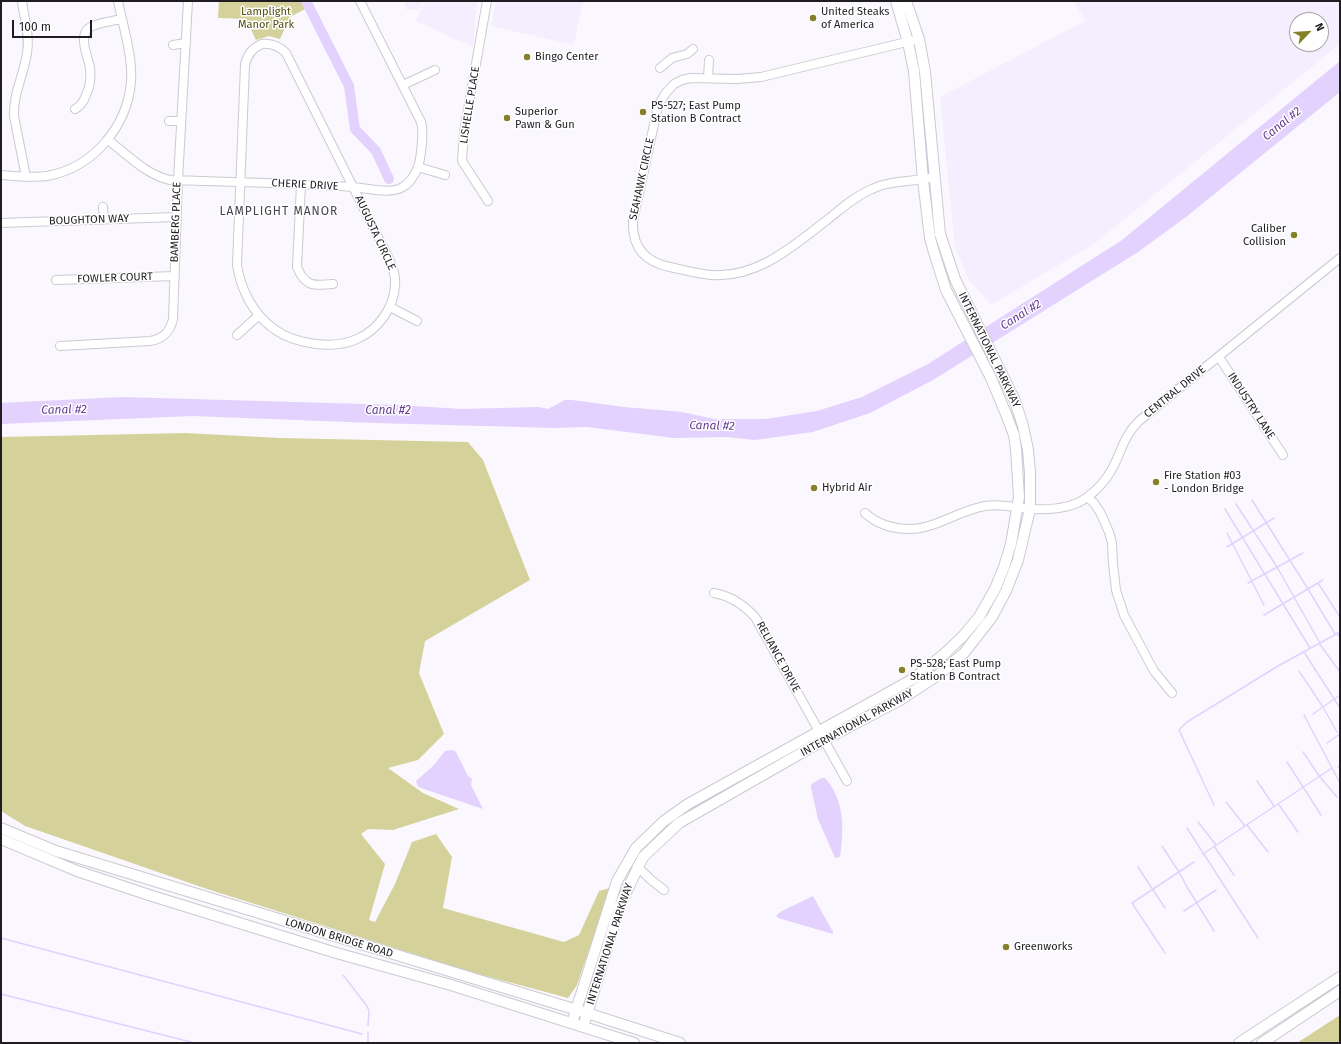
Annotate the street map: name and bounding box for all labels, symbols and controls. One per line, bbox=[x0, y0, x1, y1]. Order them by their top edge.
park label: Lamplight Manor Park bbox=[238, 5, 294, 31]
place label: United Steaks of America bbox=[821, 5, 890, 31]
scale bar bbox=[14, 12, 94, 38]
north arrow bbox=[1289, 12, 1329, 52]
marker: United Steaks of America bbox=[808, 13, 818, 23]
text: 100 m bbox=[19, 20, 51, 34]
text: N bbox=[1312, 21, 1327, 33]
place label: Bingo Center bbox=[535, 50, 599, 64]
marker: Bingo Center bbox=[522, 52, 532, 62]
street label: LISHELLE PLACE bbox=[457, 65, 483, 145]
place label: PS-527; East Pump Station B Contract bbox=[651, 99, 741, 125]
water label: Canal #2 bbox=[1260, 104, 1304, 144]
place label: Superior Pawn & Gun bbox=[515, 105, 575, 131]
marker: PS-527; East Pump Station B Contract bbox=[638, 107, 648, 117]
marker: Superior Pawn & Gun bbox=[502, 113, 512, 123]
street label: SEAHAWK CIRCLE bbox=[627, 137, 657, 221]
street label: CHERIE DRIVE bbox=[271, 177, 339, 193]
street label: BAMBERG PLACE bbox=[168, 182, 184, 262]
street label: AUGUSTA CIRCLE bbox=[352, 193, 398, 273]
district label: LAMPLIGHT MANOR bbox=[220, 205, 338, 219]
street label: BOUGHTON WAY bbox=[49, 212, 129, 228]
place label: Caliber Collision bbox=[1243, 222, 1286, 248]
marker: Caliber Collision bbox=[1289, 230, 1299, 240]
street label: FOWLER COURT bbox=[77, 270, 153, 286]
street label: INTERNATIONAL PARKWAY bbox=[955, 290, 1023, 410]
water label: Canal #2 bbox=[998, 297, 1044, 333]
street label: CENTRAL DRIVE bbox=[1141, 363, 1209, 421]
street label: INDUSTRY LANE bbox=[1224, 370, 1278, 442]
water label: Canal #2 bbox=[41, 402, 87, 418]
water label: Canal #2 bbox=[365, 404, 411, 418]
water label: Canal #2 bbox=[689, 418, 735, 434]
place label: Fire Station #03 - London Bridge bbox=[1164, 469, 1244, 495]
marker: Fire Station #03 - London Bridge bbox=[1151, 477, 1161, 487]
place label: Hybrid Air bbox=[822, 481, 872, 495]
marker: Hybrid Air bbox=[809, 483, 819, 493]
street label: RELIANCE DRIVE bbox=[753, 619, 803, 695]
place label: PS-528; East Pump Station B Contract bbox=[910, 657, 1001, 683]
marker: PS-528; East Pump Station B Contract bbox=[897, 665, 907, 675]
street label: INTERNATIONAL PARKWAY bbox=[798, 686, 916, 760]
street label: INTERNATIONAL PARKWAY bbox=[584, 882, 636, 1006]
street label: LONDON BRIDGE ROAD bbox=[283, 915, 395, 961]
place label: Greenworks bbox=[1014, 940, 1073, 954]
marker: Greenworks bbox=[1001, 942, 1011, 952]

